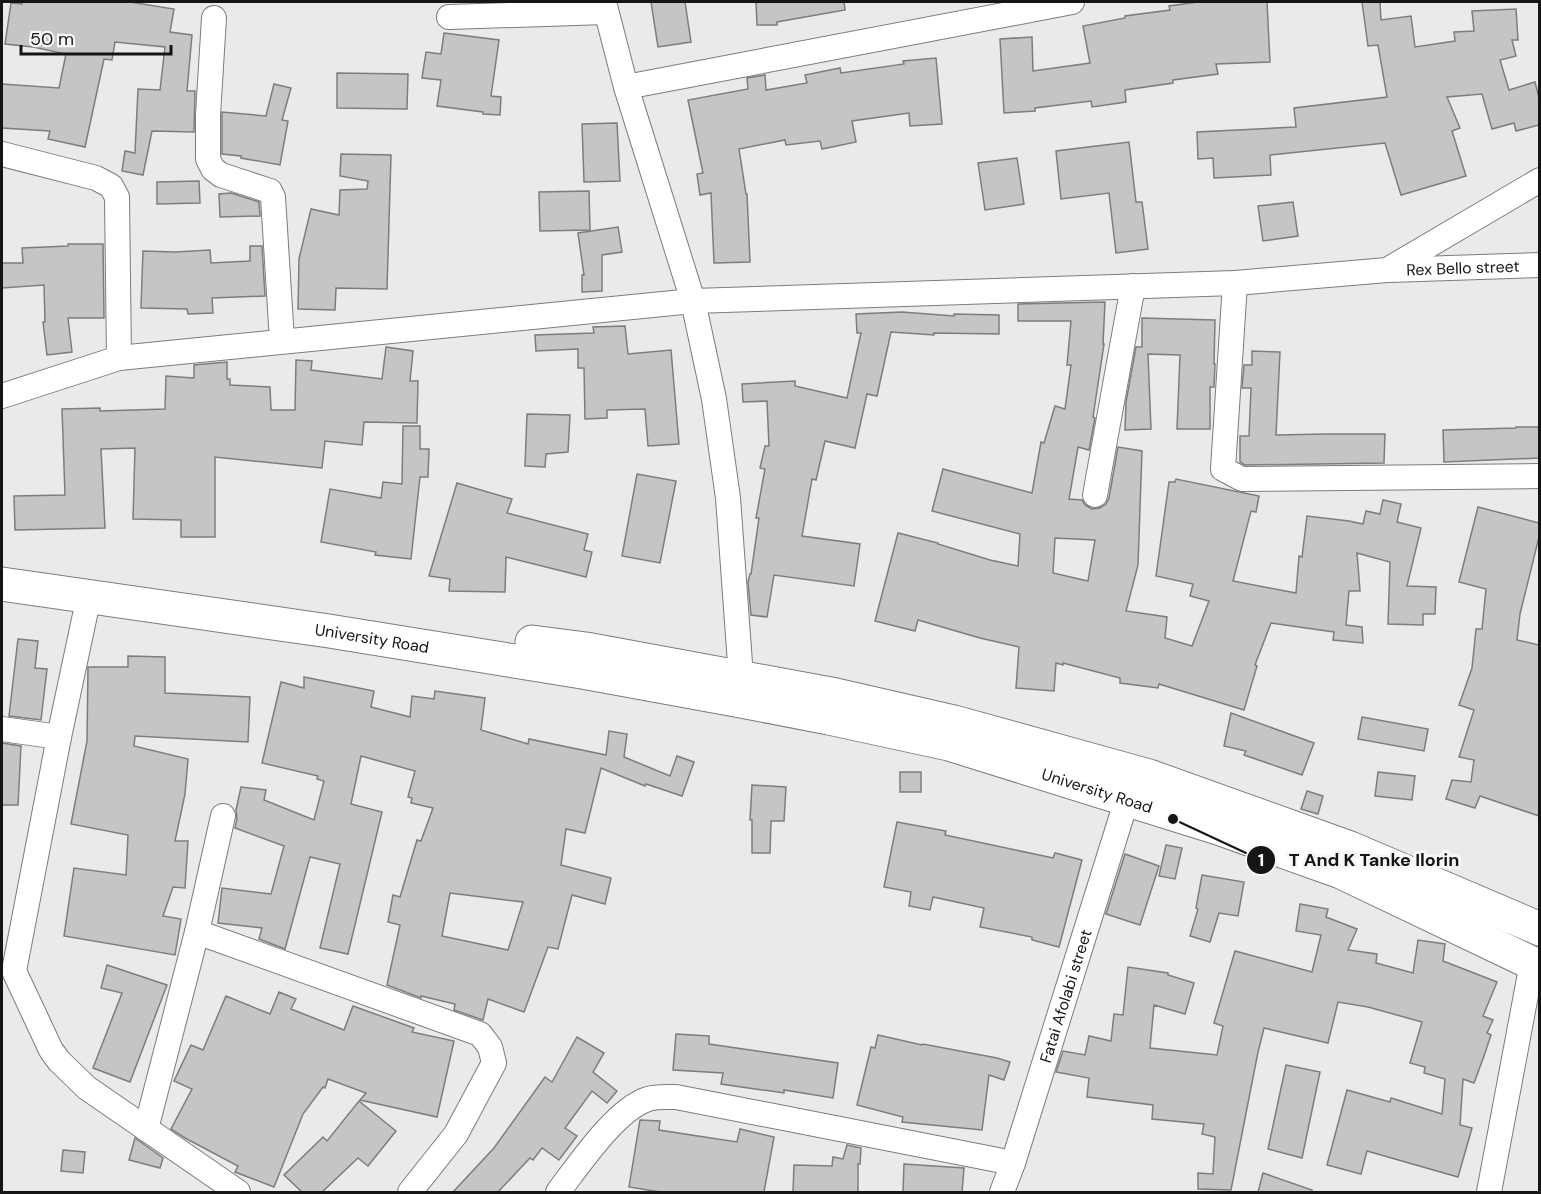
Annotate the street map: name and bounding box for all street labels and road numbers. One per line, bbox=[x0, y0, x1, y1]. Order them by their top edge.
street label: Rex Bello street bbox=[1406, 255, 1520, 280]
street label: University Road bbox=[314, 619, 431, 658]
street label: University Road bbox=[1039, 763, 1155, 817]
street label: Fatai Afolabi street bbox=[1035, 927, 1096, 1065]

